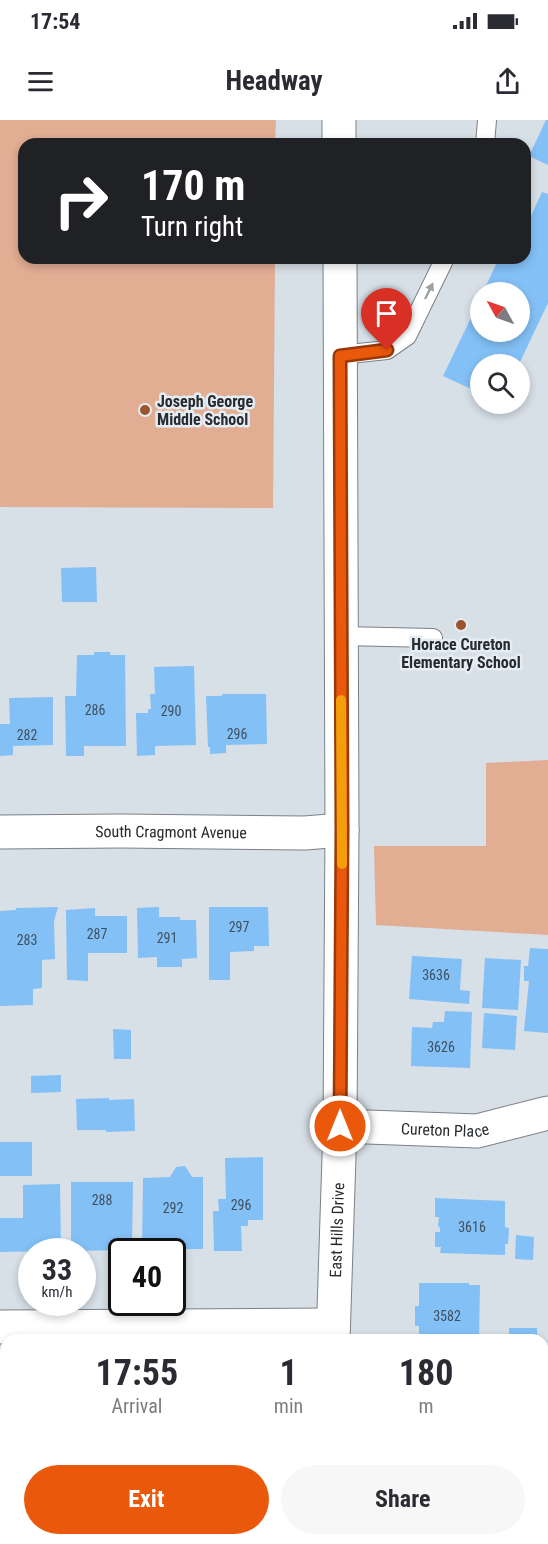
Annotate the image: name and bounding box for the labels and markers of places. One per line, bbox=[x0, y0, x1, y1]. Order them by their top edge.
pin bbox=[361, 288, 412, 350]
place label: Joseph George Middle School bbox=[157, 392, 253, 429]
marker: Joseph George Middle School bbox=[138, 403, 152, 417]
marker: Horace Cureton Elementary School bbox=[454, 618, 468, 632]
place label: Horace Cureton Elementary School bbox=[401, 635, 521, 672]

